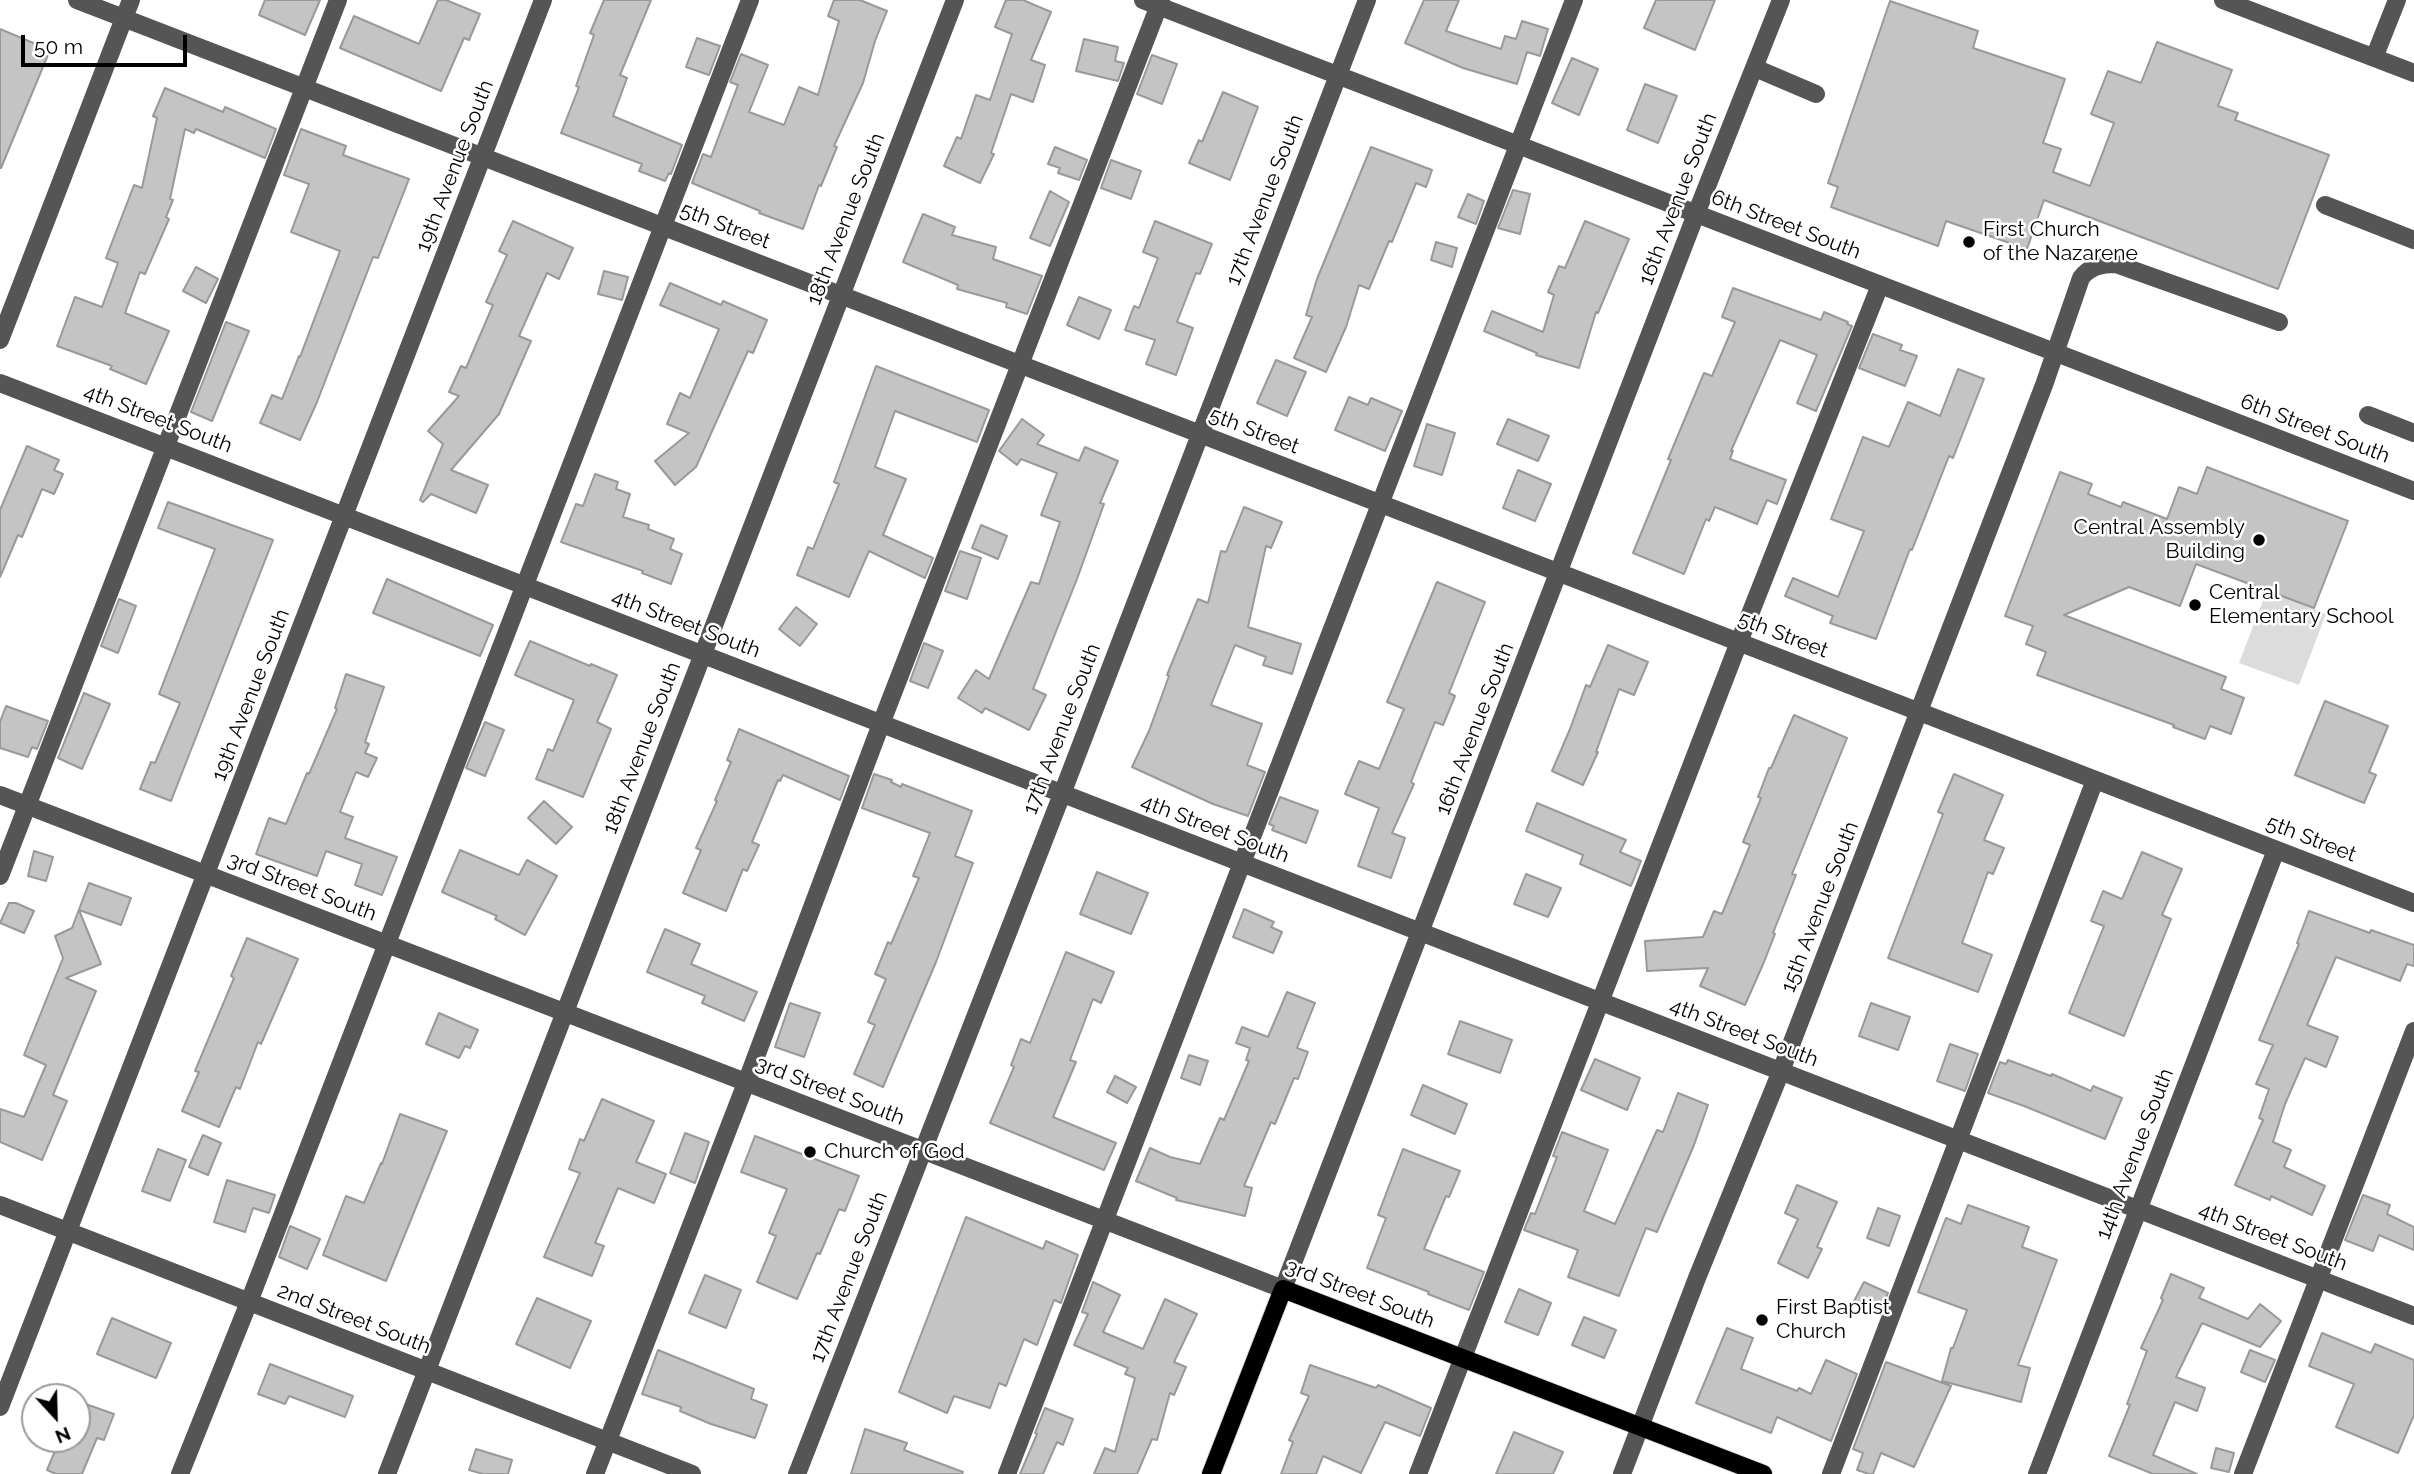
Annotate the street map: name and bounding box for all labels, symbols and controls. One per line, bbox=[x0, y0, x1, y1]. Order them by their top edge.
scale bar bbox=[24, 21, 191, 65]
text: 50 m bbox=[34, 34, 83, 59]
street label: 19th Avenue South bbox=[411, 77, 499, 255]
street label: 16th Avenue South bbox=[1634, 109, 1722, 289]
street label: 17th Avenue South bbox=[1221, 111, 1309, 289]
street label: 18th Avenue South bbox=[802, 129, 890, 309]
street label: 6th Street South bbox=[1708, 185, 1864, 265]
street label: 5th Street bbox=[676, 197, 774, 255]
place label: First Church of the Nazarene bbox=[1983, 217, 2138, 267]
marker: First Church of the Nazarene bbox=[1961, 234, 1977, 250]
street label: 4th Street South bbox=[80, 379, 236, 459]
street label: 6th Street South bbox=[2237, 389, 2393, 469]
street label: 5th Street bbox=[1205, 402, 1303, 460]
place label: Central Assembly Building bbox=[2074, 515, 2245, 565]
marker: Central Assembly Building bbox=[2251, 532, 2267, 548]
place label: Central Elementary School bbox=[2209, 580, 2393, 630]
street label: 4th Street South bbox=[608, 584, 764, 664]
marker: Central Elementary School bbox=[2187, 597, 2203, 613]
street label: 19th Avenue South bbox=[207, 606, 295, 784]
street label: 5th Street bbox=[1734, 606, 1832, 664]
street label: 16th Avenue South bbox=[1431, 639, 1519, 819]
street label: 17th Avenue South bbox=[1018, 640, 1106, 818]
street label: 18th Avenue South bbox=[598, 658, 686, 838]
street label: 4th Street South bbox=[1137, 789, 1293, 869]
street label: 5th Street bbox=[2262, 810, 2360, 868]
street label: 15th Avenue South bbox=[1776, 818, 1864, 996]
street label: 3rd Street South bbox=[224, 847, 380, 927]
street label: 4th Street South bbox=[1666, 993, 1822, 1073]
street label: 3rd Street South bbox=[752, 1051, 908, 1131]
street label: 14th Avenue South bbox=[2091, 1065, 2179, 1243]
place label: Church of God bbox=[824, 1139, 964, 1165]
marker: Church of God bbox=[802, 1144, 818, 1160]
street label: 17th Avenue South bbox=[805, 1188, 893, 1366]
street label: 4th Street South bbox=[2195, 1197, 2351, 1277]
street label: 3rd Street South bbox=[1282, 1254, 1438, 1334]
street label: 2nd Street South bbox=[274, 1278, 434, 1360]
place label: First Baptist Church bbox=[1776, 1295, 1890, 1345]
marker: First Baptist Church bbox=[1754, 1312, 1770, 1328]
north arrow bbox=[21, 1383, 91, 1453]
text: N bbox=[52, 1423, 74, 1449]

